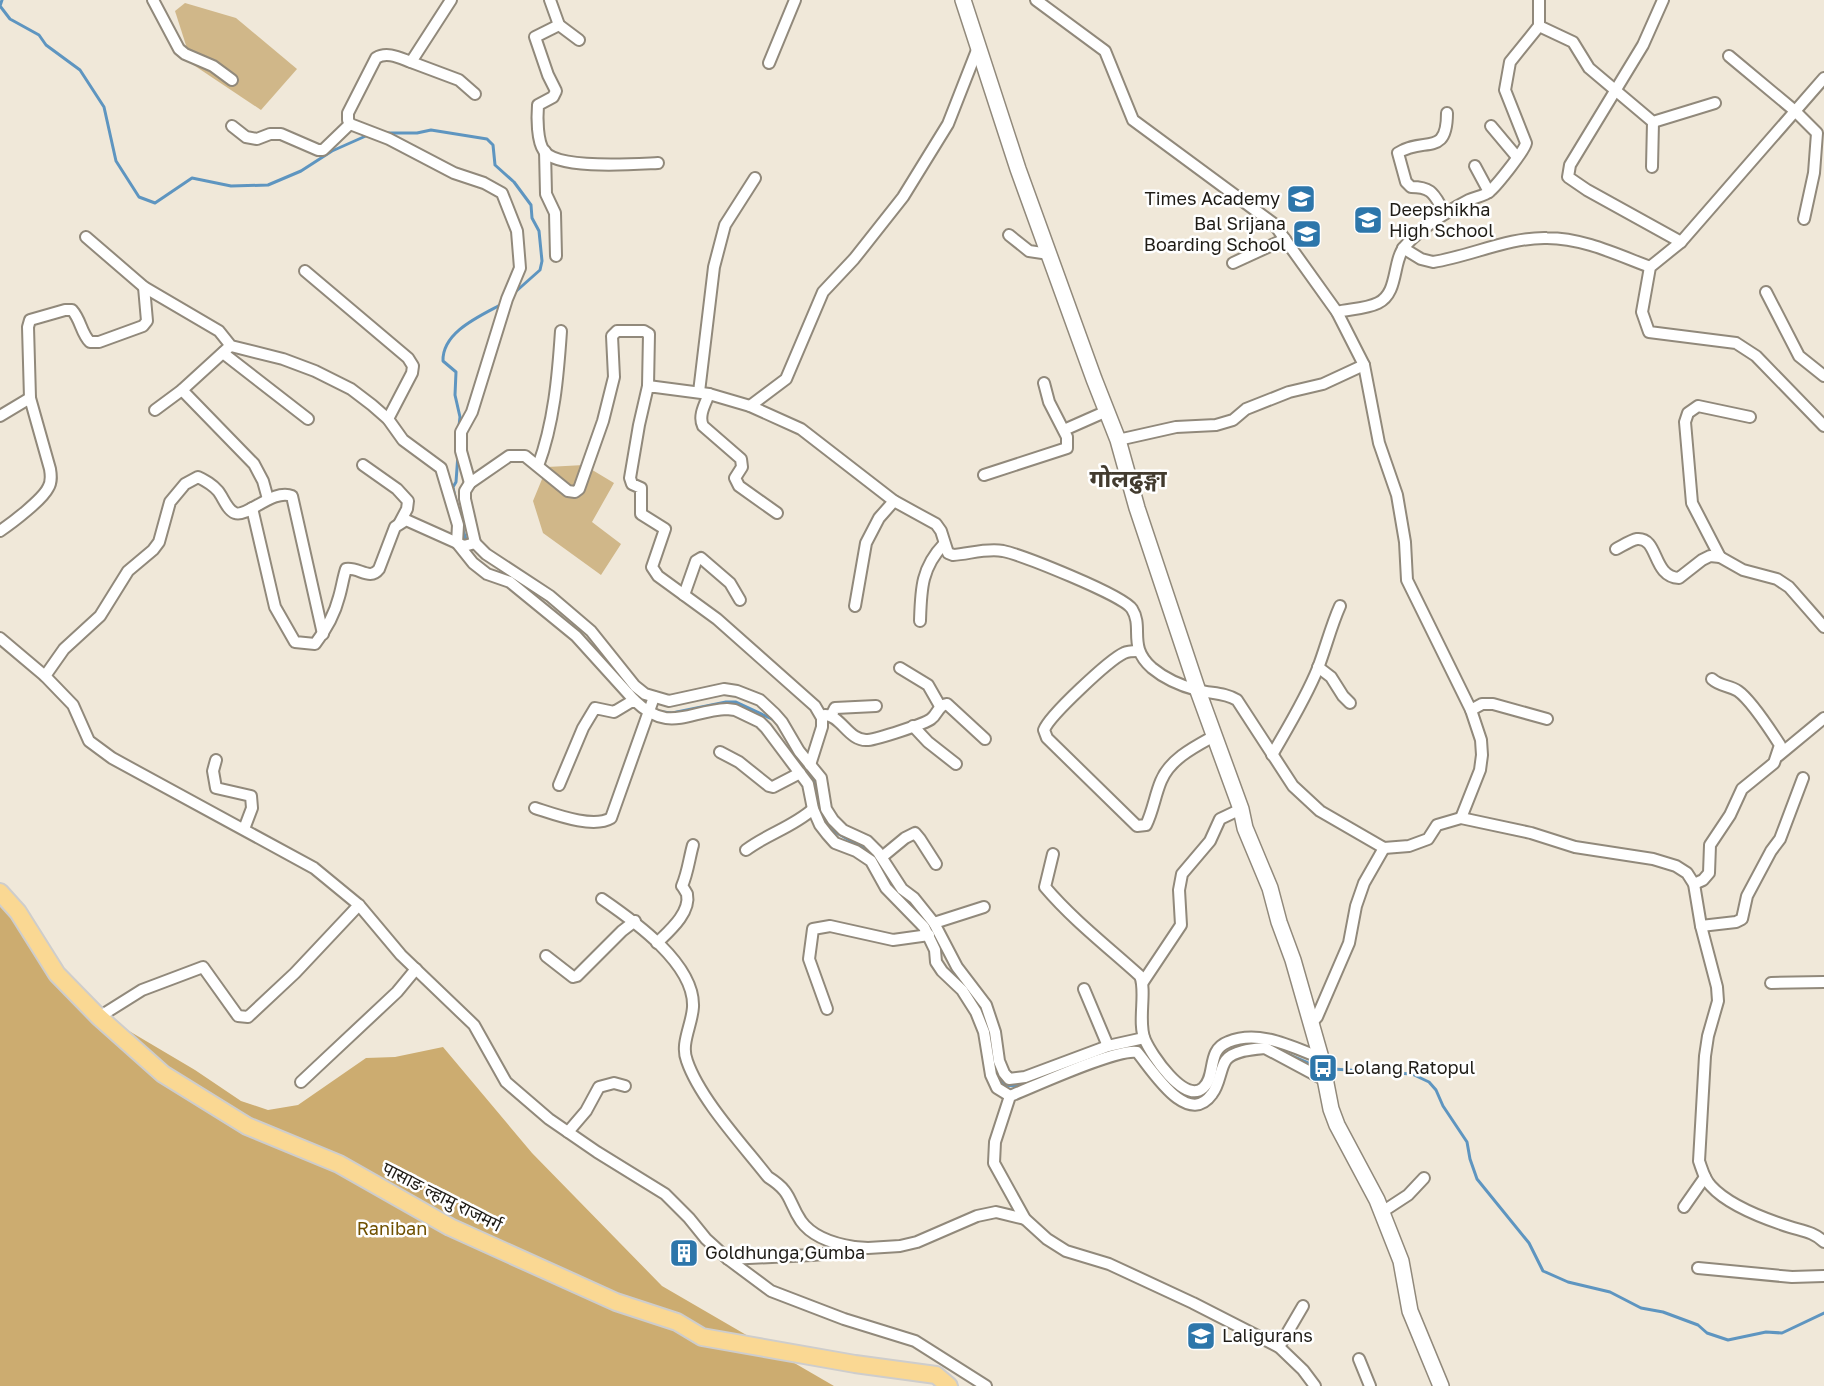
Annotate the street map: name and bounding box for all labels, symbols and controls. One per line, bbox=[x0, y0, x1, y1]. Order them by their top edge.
school or university icon: Times Academy bbox=[1285, 183, 1317, 215]
place label: Times Academy bbox=[1145, 187, 1280, 209]
place label: Deepshikha High School bbox=[1389, 198, 1494, 241]
school or university icon: Deepshikha High School bbox=[1352, 204, 1384, 236]
place label: Bal Srijana Boarding School bbox=[1144, 212, 1286, 255]
school or university icon: Bal Srijana Boarding School bbox=[1291, 218, 1323, 250]
district label: गोलढुङ्गा bbox=[1089, 463, 1168, 494]
bus stop icon: Lolang Ratopul bbox=[1307, 1052, 1339, 1084]
place label: Lolang Ratopul bbox=[1344, 1056, 1475, 1078]
street label: पासाङ ल्हामु राजमर्ग bbox=[378, 1157, 507, 1238]
park label: Raniban bbox=[357, 1217, 427, 1239]
building icon: Goldhunga,Gumba bbox=[668, 1237, 700, 1269]
place label: Goldhunga,Gumba bbox=[705, 1241, 865, 1263]
school or university icon: Laligurans bbox=[1185, 1320, 1217, 1352]
place label: Laligurans bbox=[1222, 1324, 1313, 1346]

